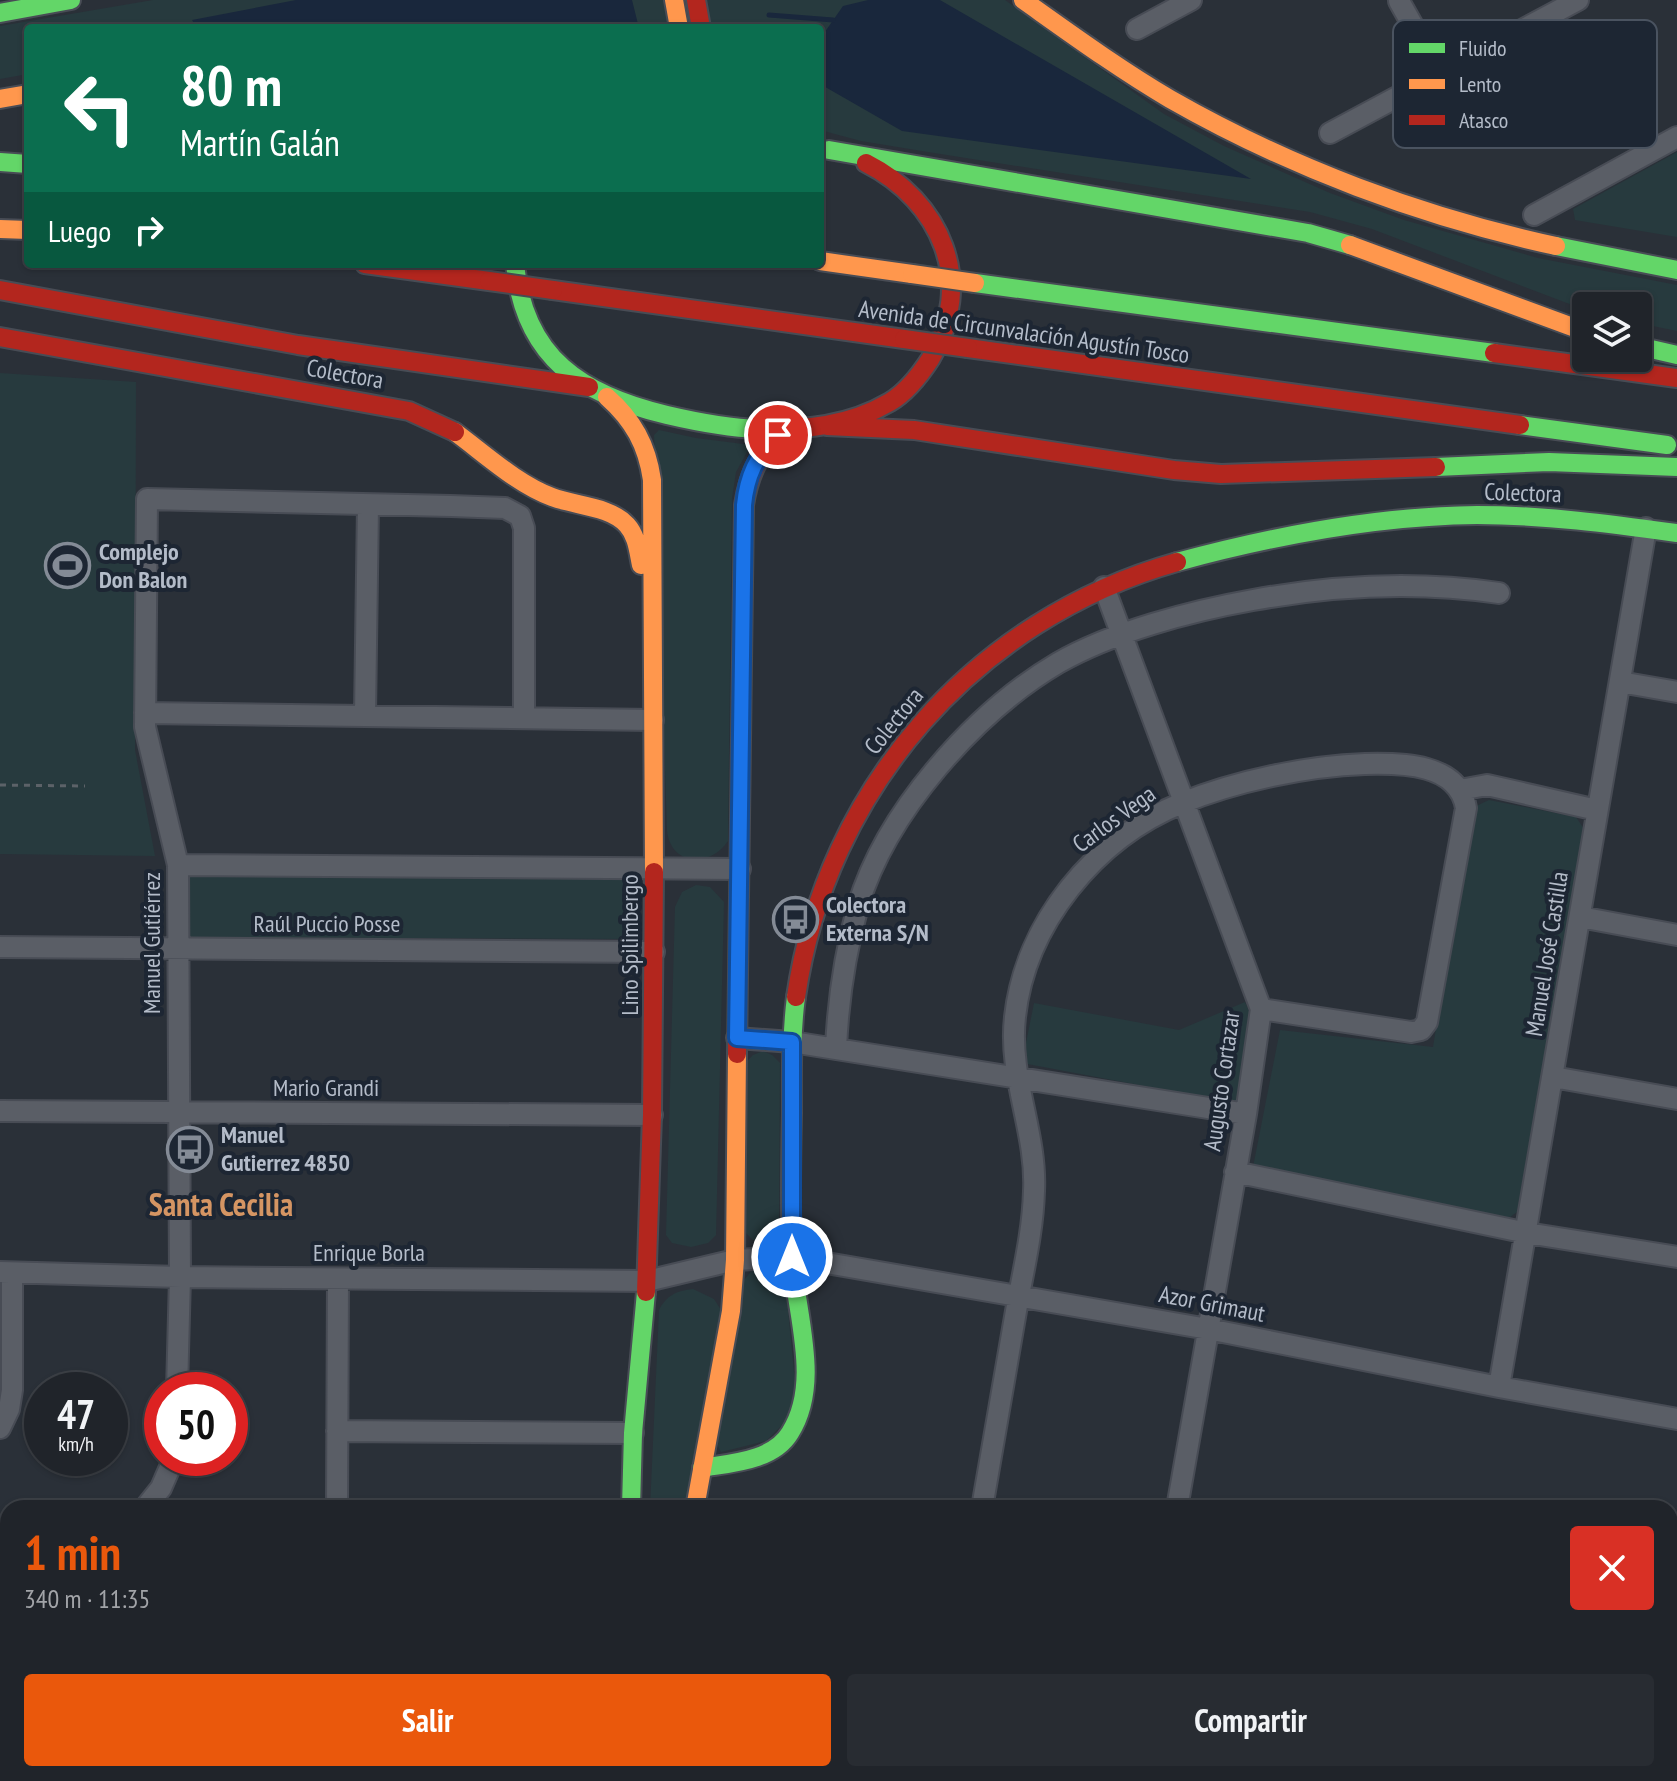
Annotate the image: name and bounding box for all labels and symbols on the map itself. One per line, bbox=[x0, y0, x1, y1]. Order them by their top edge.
legend bbox=[1393, 20, 1657, 148]
text: Fluido bbox=[1459, 34, 1507, 62]
text: Lento bbox=[1459, 70, 1501, 98]
text: Atasco bbox=[1459, 106, 1508, 134]
street label: Avenida de Circunvalación Agustín Tosco bbox=[857, 293, 1191, 370]
street label: Colectora bbox=[304, 352, 386, 396]
pin bbox=[744, 401, 812, 469]
street label: Colectora bbox=[1484, 476, 1562, 509]
place label: Complejo Don Balon bbox=[99, 536, 187, 595]
sports icon: Complejo Don Balon bbox=[44, 542, 92, 590]
street label: Colectora bbox=[857, 681, 930, 761]
street label: Carlos Vega bbox=[1066, 778, 1161, 859]
street label: Manuel José Castilla bbox=[1518, 869, 1575, 1039]
street label: Manuel Gutiérrez bbox=[136, 872, 167, 1014]
street label: Lino Spilimbergo bbox=[614, 874, 645, 1016]
place label: Colectora Externa S/N bbox=[826, 889, 929, 948]
bus stop icon: Colectora Externa S/N bbox=[771, 895, 819, 943]
street label: Raúl Puccio Posse bbox=[254, 908, 400, 939]
street label: Augusto Cortazar bbox=[1196, 1008, 1247, 1153]
street label: Mario Grandi bbox=[273, 1072, 379, 1103]
place label: Manuel Gutierrez 4850 bbox=[221, 1119, 350, 1178]
bus stop icon: Manuel Gutierrez 4850 bbox=[166, 1125, 214, 1173]
district label: Santa Cecilia bbox=[149, 1183, 293, 1225]
position arrow bbox=[750, 1215, 834, 1299]
street label: Enrique Borla bbox=[313, 1237, 425, 1268]
street label: Azor Grimaut bbox=[1157, 1278, 1268, 1329]
speed limit sign: 50 bbox=[144, 1372, 248, 1476]

